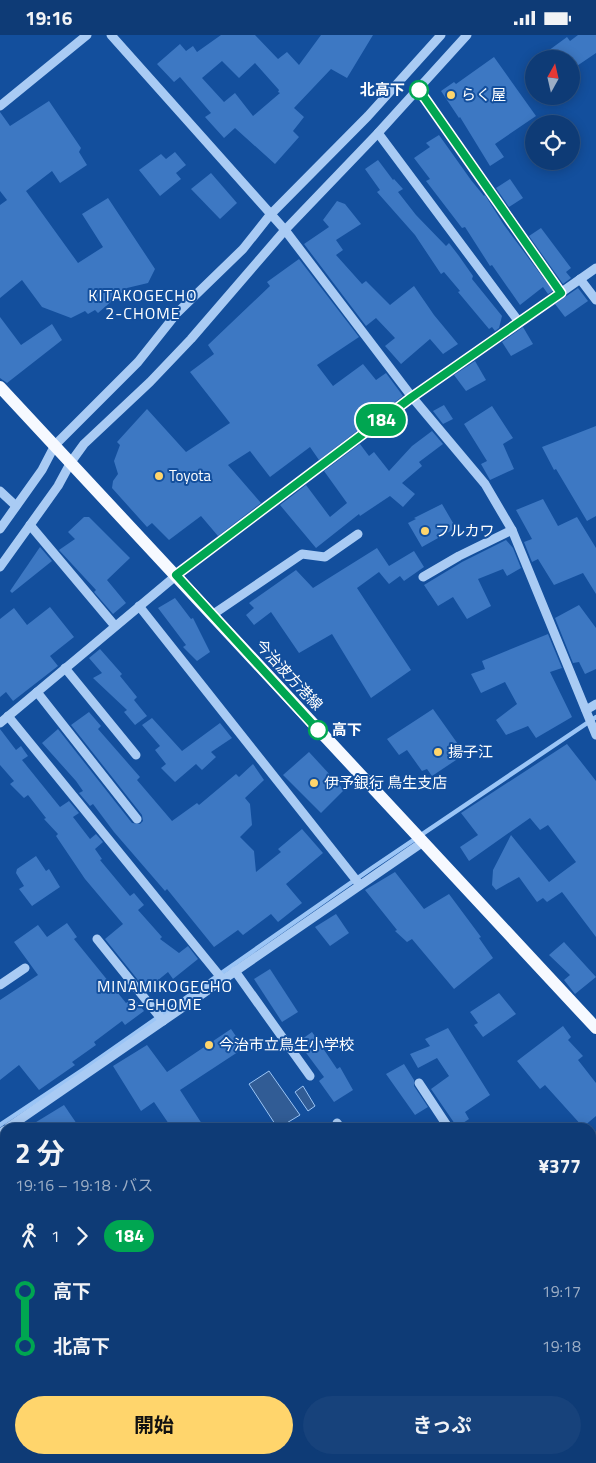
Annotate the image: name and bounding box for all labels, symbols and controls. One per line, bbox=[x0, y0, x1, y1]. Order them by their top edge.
text: 19:16 bbox=[25, 3, 72, 32]
north arrow bbox=[525, 50, 580, 105]
map controls bbox=[525, 50, 580, 170]
place label: 北高下 bbox=[360, 78, 405, 101]
marker: 北高下 bbox=[409, 80, 429, 100]
place label: らく屋 bbox=[461, 83, 506, 106]
marker: らく屋 bbox=[445, 89, 457, 101]
button: locate bbox=[525, 115, 580, 170]
district label: KITAKOGECHO 2-CHOME bbox=[88, 283, 198, 325]
line badge: 184 bbox=[352, 404, 410, 436]
text: 184 bbox=[366, 406, 396, 433]
place label: Toyota bbox=[169, 464, 212, 487]
marker: Toyota bbox=[153, 470, 165, 482]
place label: フルカワ bbox=[435, 519, 495, 542]
marker: フルカワ bbox=[419, 525, 431, 537]
street label: 今治波方港線 bbox=[250, 634, 328, 715]
place label: 高下 bbox=[332, 718, 362, 741]
marker: 高下 bbox=[308, 720, 328, 740]
place label: 揚子江 bbox=[448, 740, 493, 763]
marker: 揚子江 bbox=[432, 746, 444, 758]
place label: 伊予銀行 鳥生支店 bbox=[324, 771, 447, 794]
marker: 伊予銀行 鳥生支店 bbox=[308, 777, 320, 789]
district label: MINAMIKOGECHO 3-CHOME bbox=[97, 974, 233, 1016]
place label: 今治市立鳥生小学校 bbox=[219, 1033, 354, 1056]
marker: 今治市立鳥生小学校 bbox=[203, 1039, 215, 1051]
text: 2 分 bbox=[15, 1131, 65, 1174]
text: ¥377 bbox=[538, 1151, 581, 1180]
text: 19:16 – 19:18 · バス bbox=[15, 1173, 153, 1197]
icon: walk bbox=[15, 1222, 43, 1250]
icon: forward bbox=[68, 1222, 96, 1250]
text: 184 bbox=[114, 1222, 144, 1249]
text: 1 bbox=[51, 1224, 60, 1248]
text: 高下 bbox=[53, 1276, 91, 1305]
text: 19:17 bbox=[542, 1279, 581, 1303]
text: 北高下 bbox=[53, 1331, 110, 1360]
text: 19:18 bbox=[542, 1334, 581, 1358]
button: 開始 bbox=[15, 1396, 293, 1454]
button: きっぷ bbox=[303, 1396, 581, 1454]

